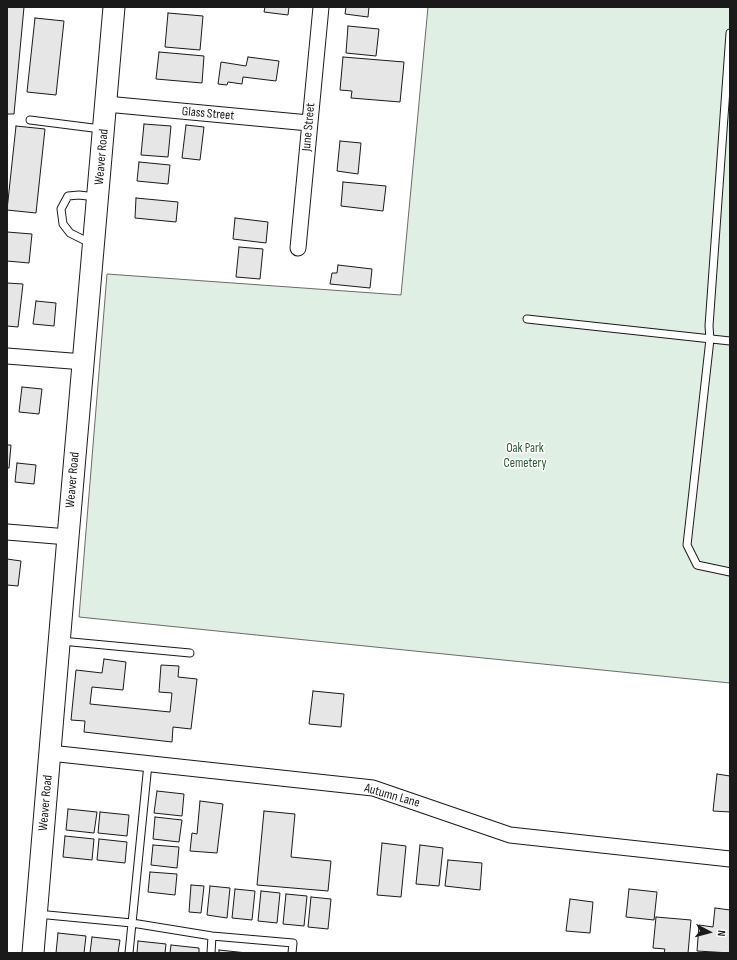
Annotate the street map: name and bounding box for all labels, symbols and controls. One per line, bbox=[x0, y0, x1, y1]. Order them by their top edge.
street label: June Street bbox=[299, 102, 319, 152]
street label: Glass Street bbox=[181, 104, 235, 124]
street label: Weaver Road bbox=[92, 128, 112, 186]
park label: Oak Park Cemetery bbox=[504, 441, 546, 472]
street label: Weaver Road bbox=[63, 451, 83, 509]
street label: Weaver Road bbox=[36, 774, 56, 832]
street label: Autumn Lane bbox=[362, 781, 422, 811]
north arrow bbox=[689, 912, 729, 952]
text: N bbox=[715, 930, 728, 937]

